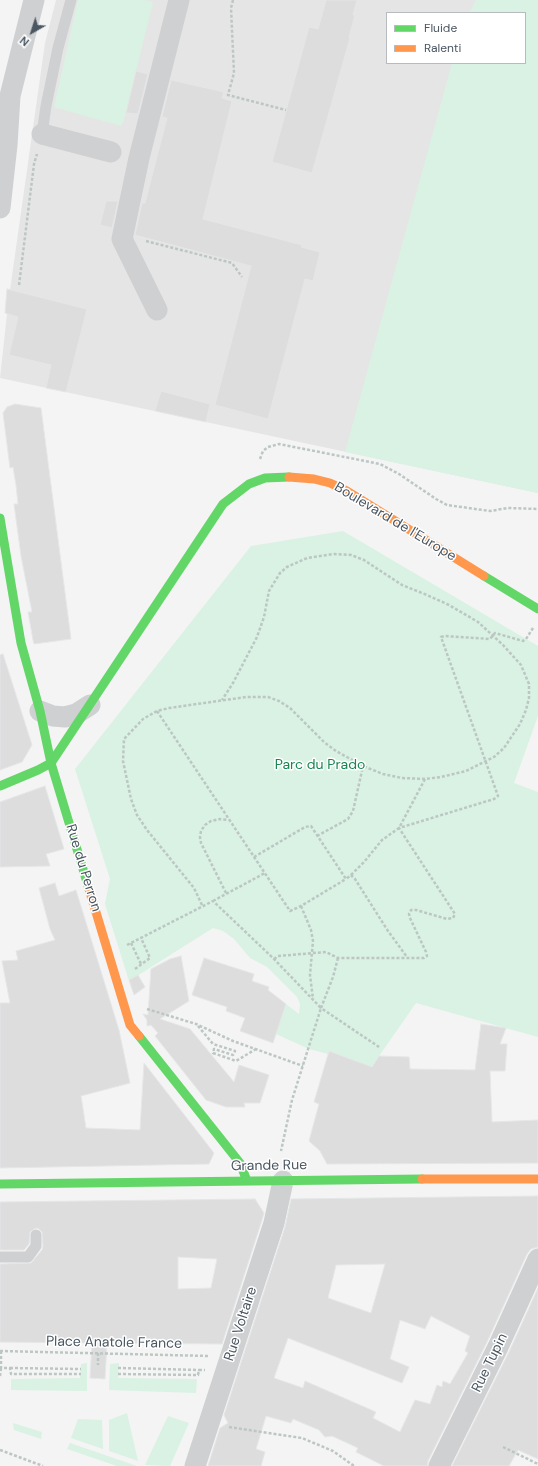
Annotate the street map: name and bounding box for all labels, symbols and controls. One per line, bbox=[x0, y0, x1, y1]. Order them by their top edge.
north arrow bbox=[12, 12, 52, 52]
legend bbox=[386, 12, 526, 64]
text: Fluide bbox=[424, 20, 457, 36]
text: N bbox=[17, 33, 32, 49]
text: Ralenti bbox=[424, 40, 461, 56]
street label: Boulevard de l'Europe bbox=[331, 479, 459, 565]
park label: Parc du Prado bbox=[275, 757, 365, 773]
street label: Rue du Perron bbox=[62, 822, 104, 914]
street label: Grande Rue bbox=[231, 1157, 307, 1175]
street label: Rue Voltaire bbox=[221, 1285, 261, 1363]
street label: Rue Tupin bbox=[469, 1331, 511, 1395]
street label: Place Anatole France bbox=[46, 1333, 182, 1353]

